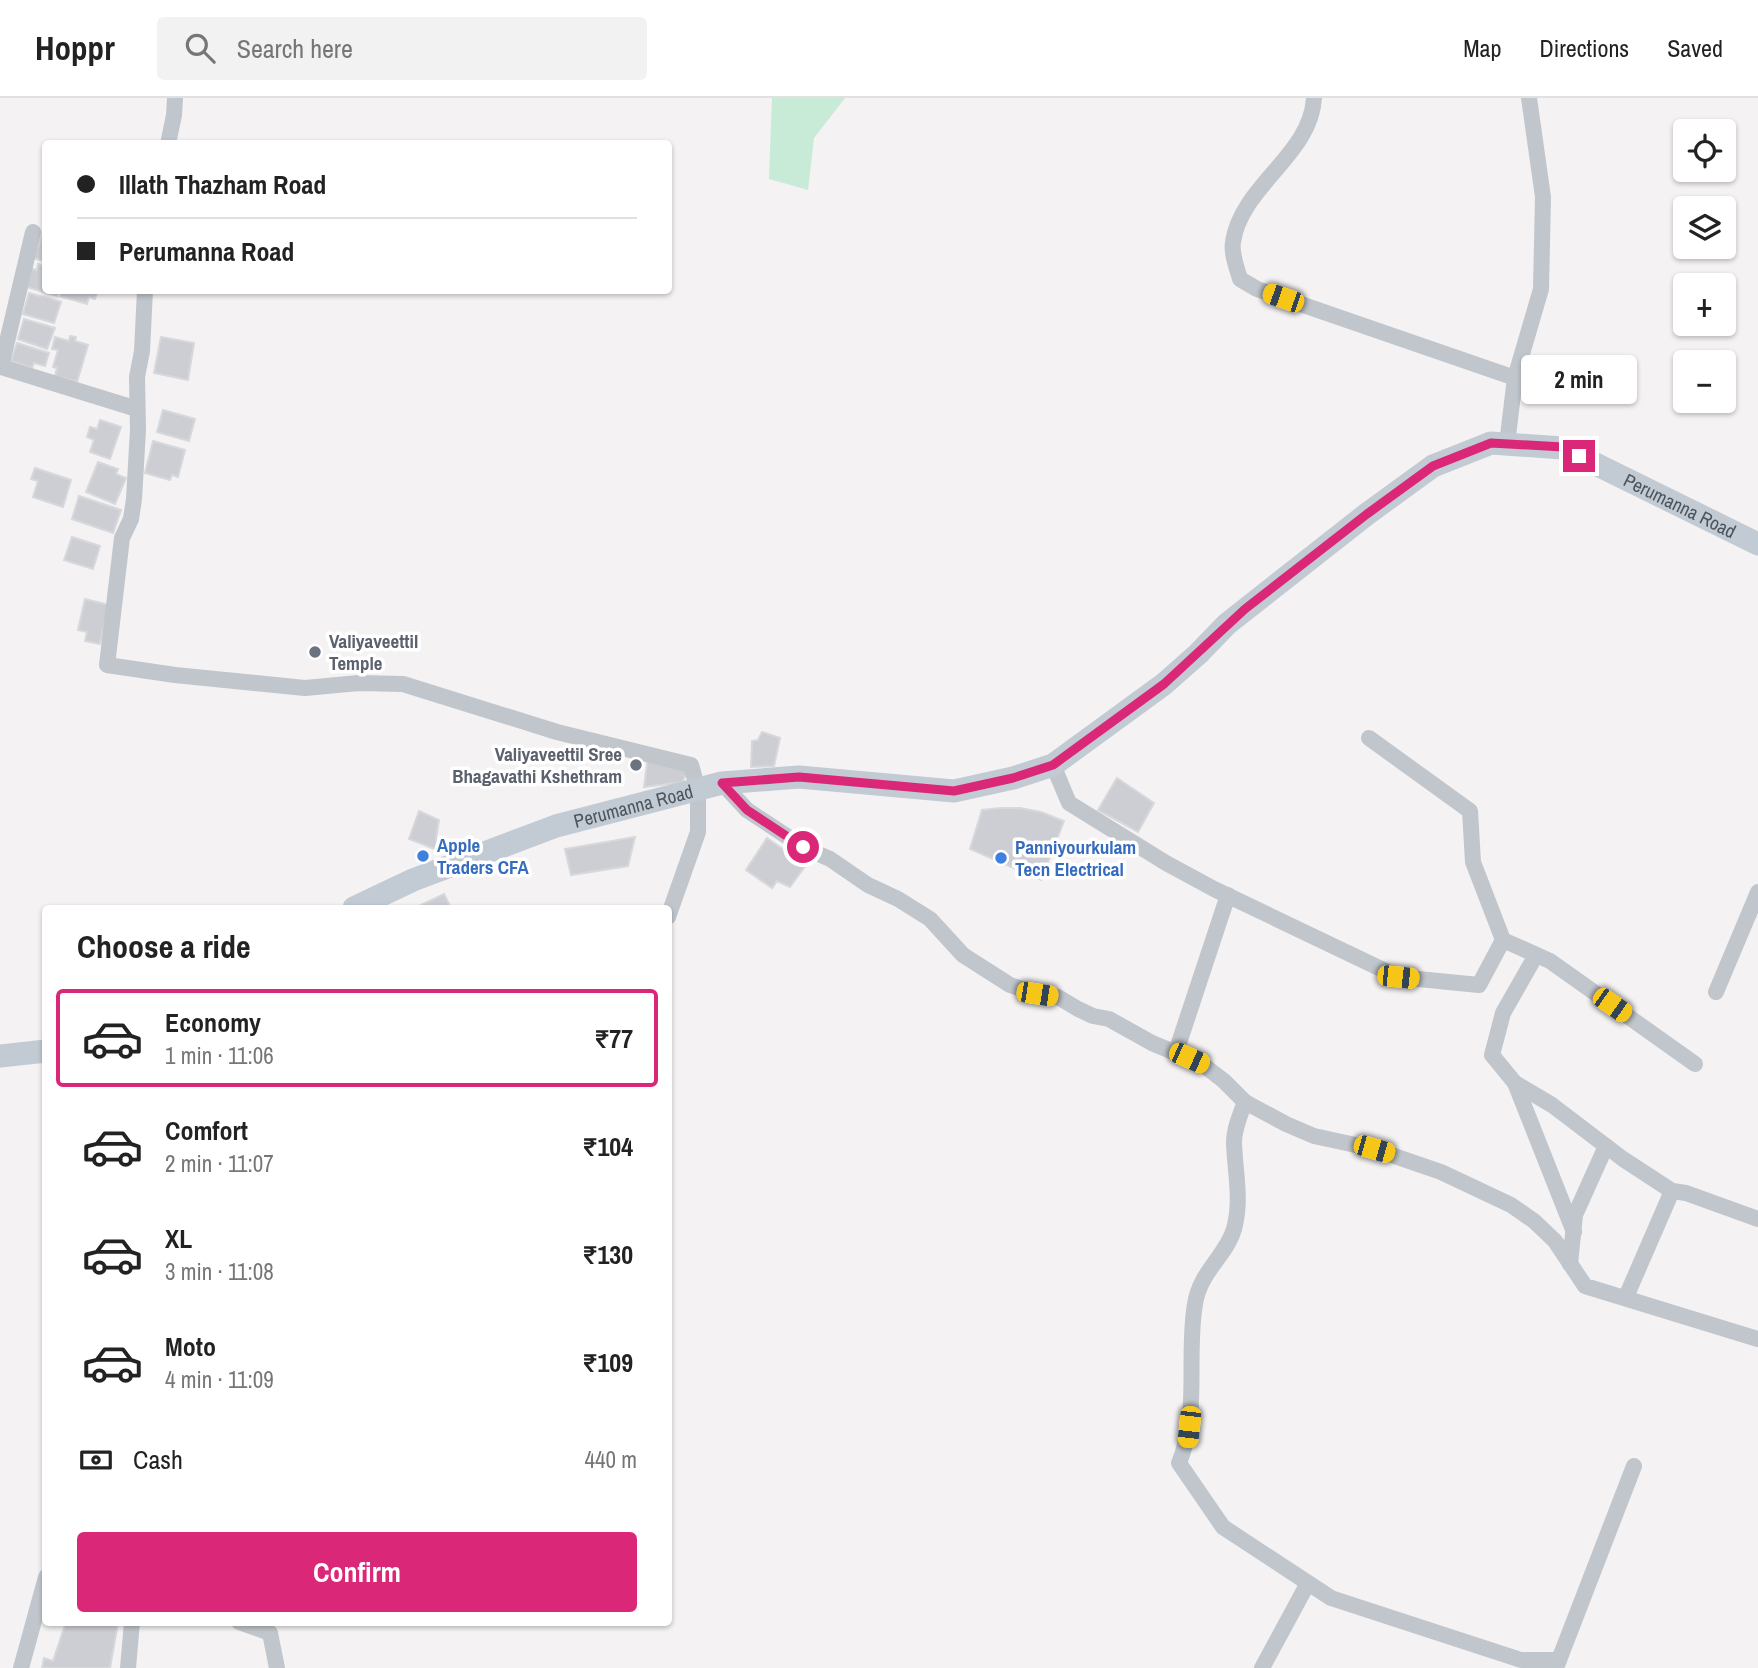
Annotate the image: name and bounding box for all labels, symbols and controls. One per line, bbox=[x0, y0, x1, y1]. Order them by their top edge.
search box bbox=[157, 17, 647, 80]
text: Hoppr bbox=[35, 26, 115, 70]
icon: search bbox=[181, 29, 219, 67]
text: Search here bbox=[237, 31, 353, 66]
text: Map bbox=[1463, 32, 1501, 64]
text: Directions bbox=[1539, 32, 1629, 64]
text: Saved bbox=[1667, 32, 1723, 64]
map controls bbox=[1673, 119, 1736, 413]
button: locate bbox=[1673, 119, 1736, 182]
text: Illath Thazham Road bbox=[119, 167, 326, 202]
button: layers bbox=[1673, 196, 1736, 259]
text: Perumanna Road bbox=[119, 234, 294, 269]
button: + bbox=[1673, 273, 1736, 336]
car bbox=[1260, 281, 1307, 315]
button: − bbox=[1673, 350, 1736, 413]
callout: 2 min bbox=[1521, 354, 1637, 404]
text: 2 min bbox=[1554, 364, 1604, 395]
route end bbox=[1563, 440, 1595, 472]
street label: Perumanna Road bbox=[1619, 467, 1740, 544]
place label: Valiyaveettil Temple bbox=[329, 628, 418, 676]
marker: Valiyaveettil Temple bbox=[307, 644, 323, 660]
place label: Valiyaveettil Sree Bhagavathi Kshethram bbox=[452, 741, 622, 789]
marker: Valiyaveettil Sree Bhagavathi Kshethram bbox=[628, 757, 644, 773]
street label: Perumanna Road bbox=[571, 778, 696, 834]
route start bbox=[787, 831, 819, 863]
place label: Apple Traders CFA bbox=[437, 832, 530, 880]
place label: Panniyourkulam Tecn Electrical bbox=[1015, 834, 1136, 882]
marker: Apple Traders CFA bbox=[415, 848, 431, 864]
marker: Panniyourkulam Tecn Electrical bbox=[993, 850, 1009, 866]
text: Choose a ride bbox=[77, 925, 251, 968]
car bbox=[1377, 964, 1420, 990]
car bbox=[1015, 980, 1060, 1008]
car bbox=[1589, 984, 1636, 1026]
text: Economy bbox=[165, 1005, 261, 1040]
icon: car bbox=[81, 1007, 144, 1070]
text: ₹77 bbox=[594, 1021, 633, 1056]
text: 1 min · 11:06 bbox=[165, 1040, 274, 1071]
car bbox=[1166, 1040, 1213, 1076]
text: Comfort bbox=[165, 1113, 248, 1148]
icon: car bbox=[81, 1115, 144, 1178]
text: ₹104 bbox=[582, 1129, 633, 1164]
car bbox=[1351, 1133, 1398, 1165]
text: 2 min · 11:07 bbox=[165, 1148, 274, 1179]
text: XL bbox=[165, 1221, 192, 1256]
icon: car bbox=[81, 1223, 144, 1286]
text: ₹130 bbox=[582, 1237, 633, 1272]
text: 3 min · 11:08 bbox=[165, 1256, 274, 1287]
text: Moto bbox=[165, 1329, 216, 1364]
icon: car bbox=[81, 1331, 144, 1394]
text: ₹109 bbox=[582, 1345, 633, 1380]
text: 4 min · 11:09 bbox=[165, 1364, 274, 1395]
car bbox=[1177, 1405, 1202, 1449]
icon: cash bbox=[77, 1441, 115, 1479]
text: Cash bbox=[133, 1442, 183, 1477]
text: 440 m bbox=[585, 1444, 637, 1475]
button: Confirm bbox=[77, 1532, 637, 1612]

